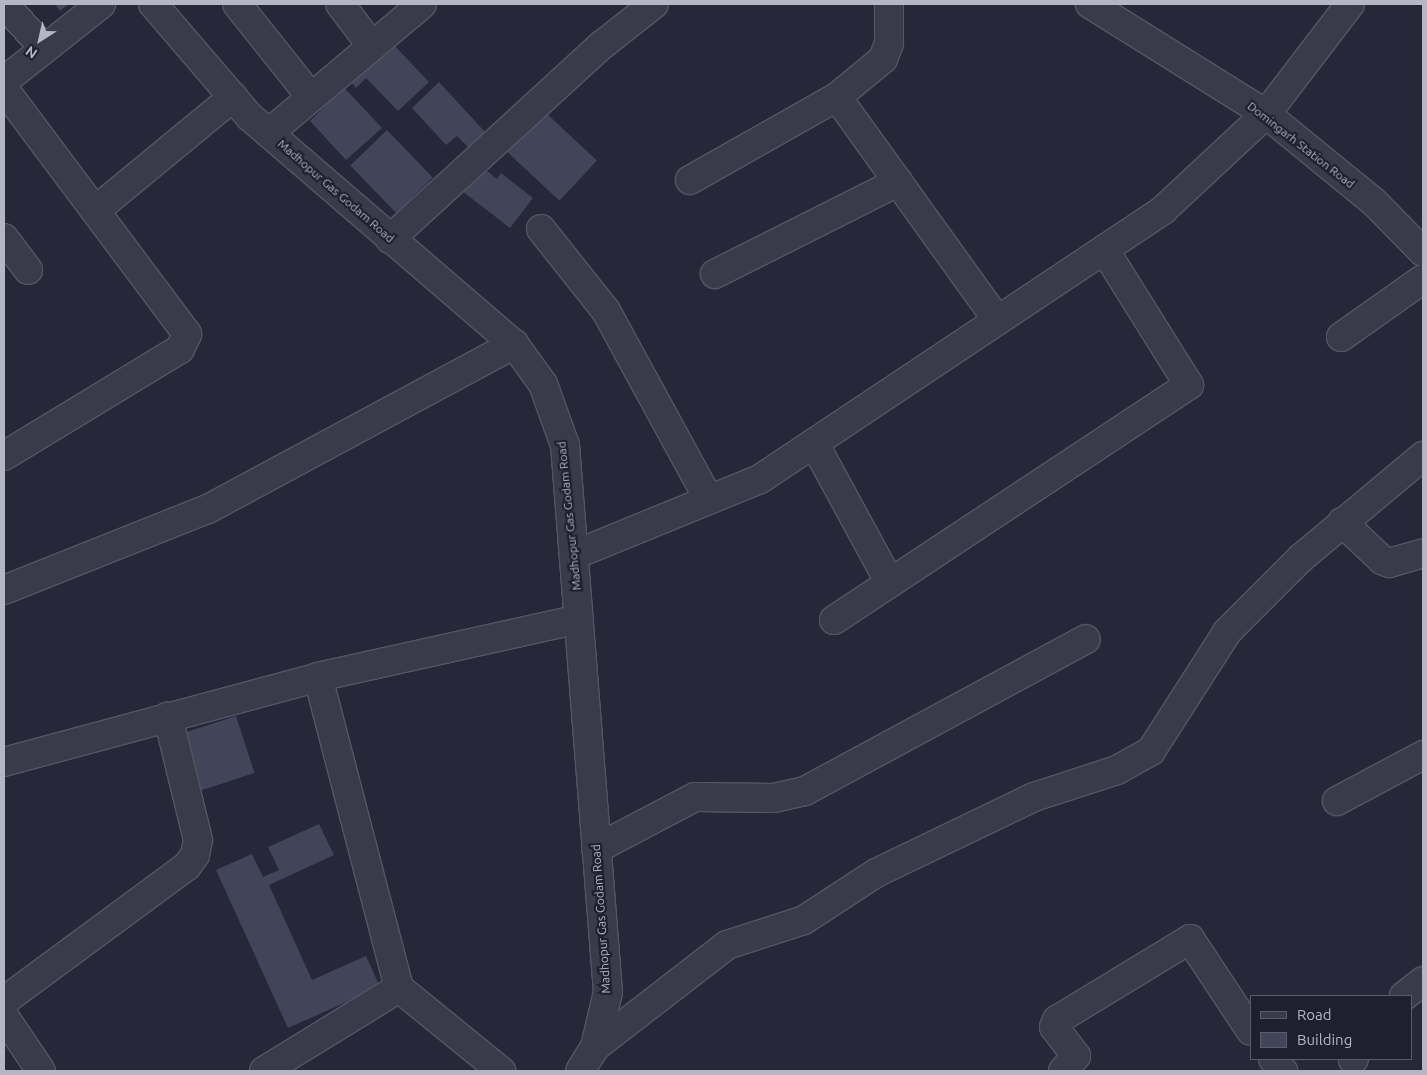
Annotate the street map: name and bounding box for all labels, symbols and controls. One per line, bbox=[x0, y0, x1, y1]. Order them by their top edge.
north arrow bbox=[15, 15, 65, 65]
text: N bbox=[23, 43, 40, 62]
street label: Domingarh Station Road bbox=[1245, 99, 1357, 191]
street label: Madhopur Gas Godam Road bbox=[275, 136, 397, 246]
street label: Madhopur Gas Godam Road bbox=[554, 441, 584, 591]
street label: Madhopur Gas Godam Road bbox=[589, 844, 613, 994]
legend bbox=[1250, 995, 1412, 1060]
text: Road bbox=[1297, 1006, 1332, 1023]
text: Building bbox=[1297, 1031, 1352, 1048]

